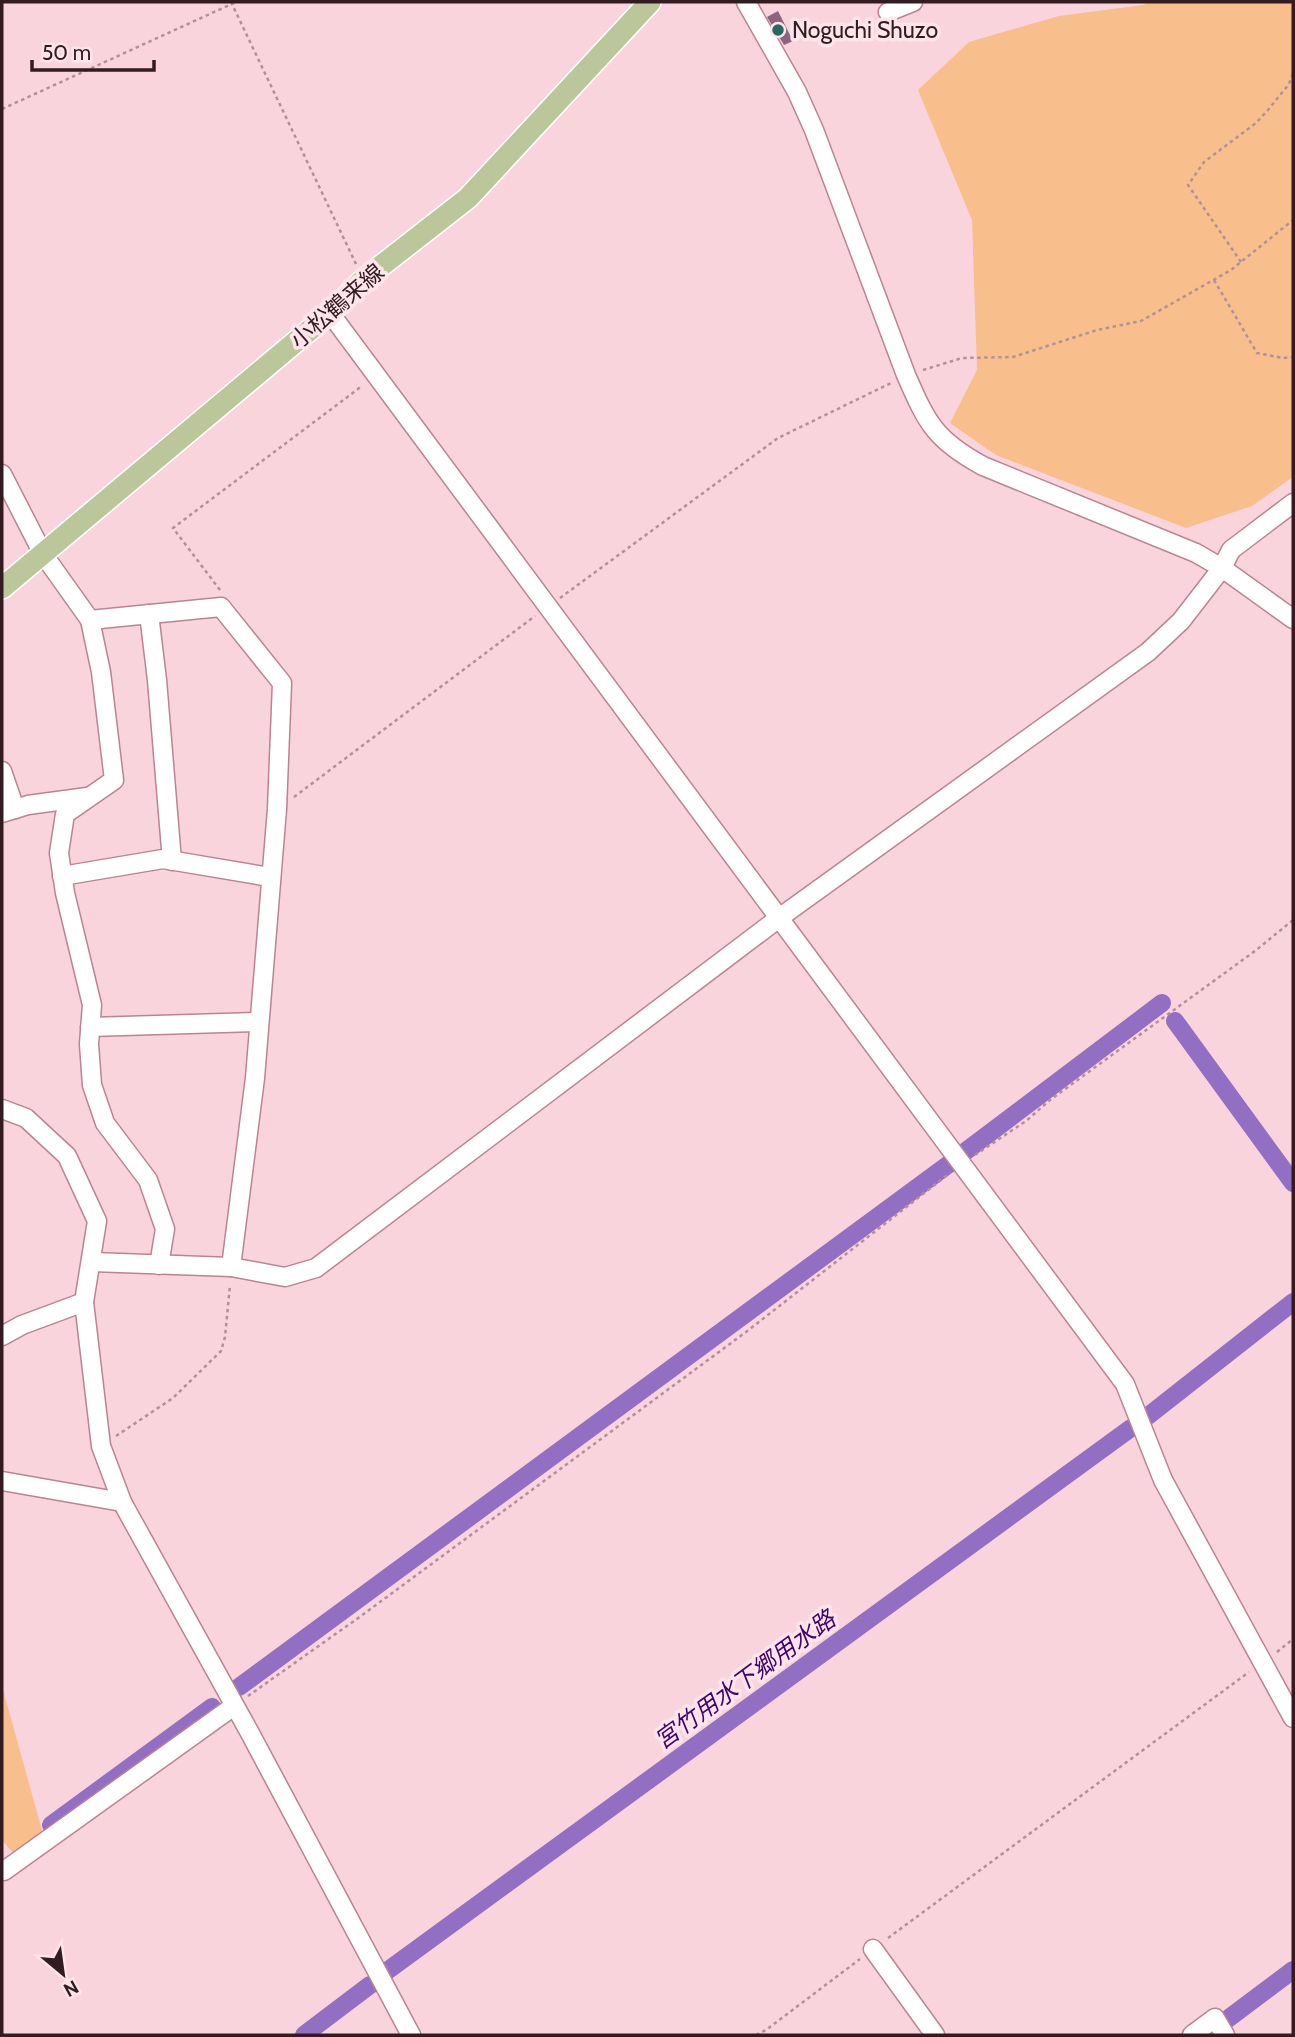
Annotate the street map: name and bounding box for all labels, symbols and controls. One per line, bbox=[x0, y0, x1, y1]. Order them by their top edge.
place label: Noguchi Shuzo bbox=[792, 16, 938, 44]
marker: Noguchi Shuzo bbox=[770, 22, 786, 38]
scale bar bbox=[32, 28, 154, 72]
text: 50 m bbox=[42, 40, 91, 65]
street label: 小松鶴来線 bbox=[284, 258, 390, 354]
water label: 宮竹用水下郷用水路 bbox=[649, 1603, 842, 1755]
north arrow bbox=[28, 1939, 98, 2009]
text: N bbox=[60, 1975, 82, 2002]

